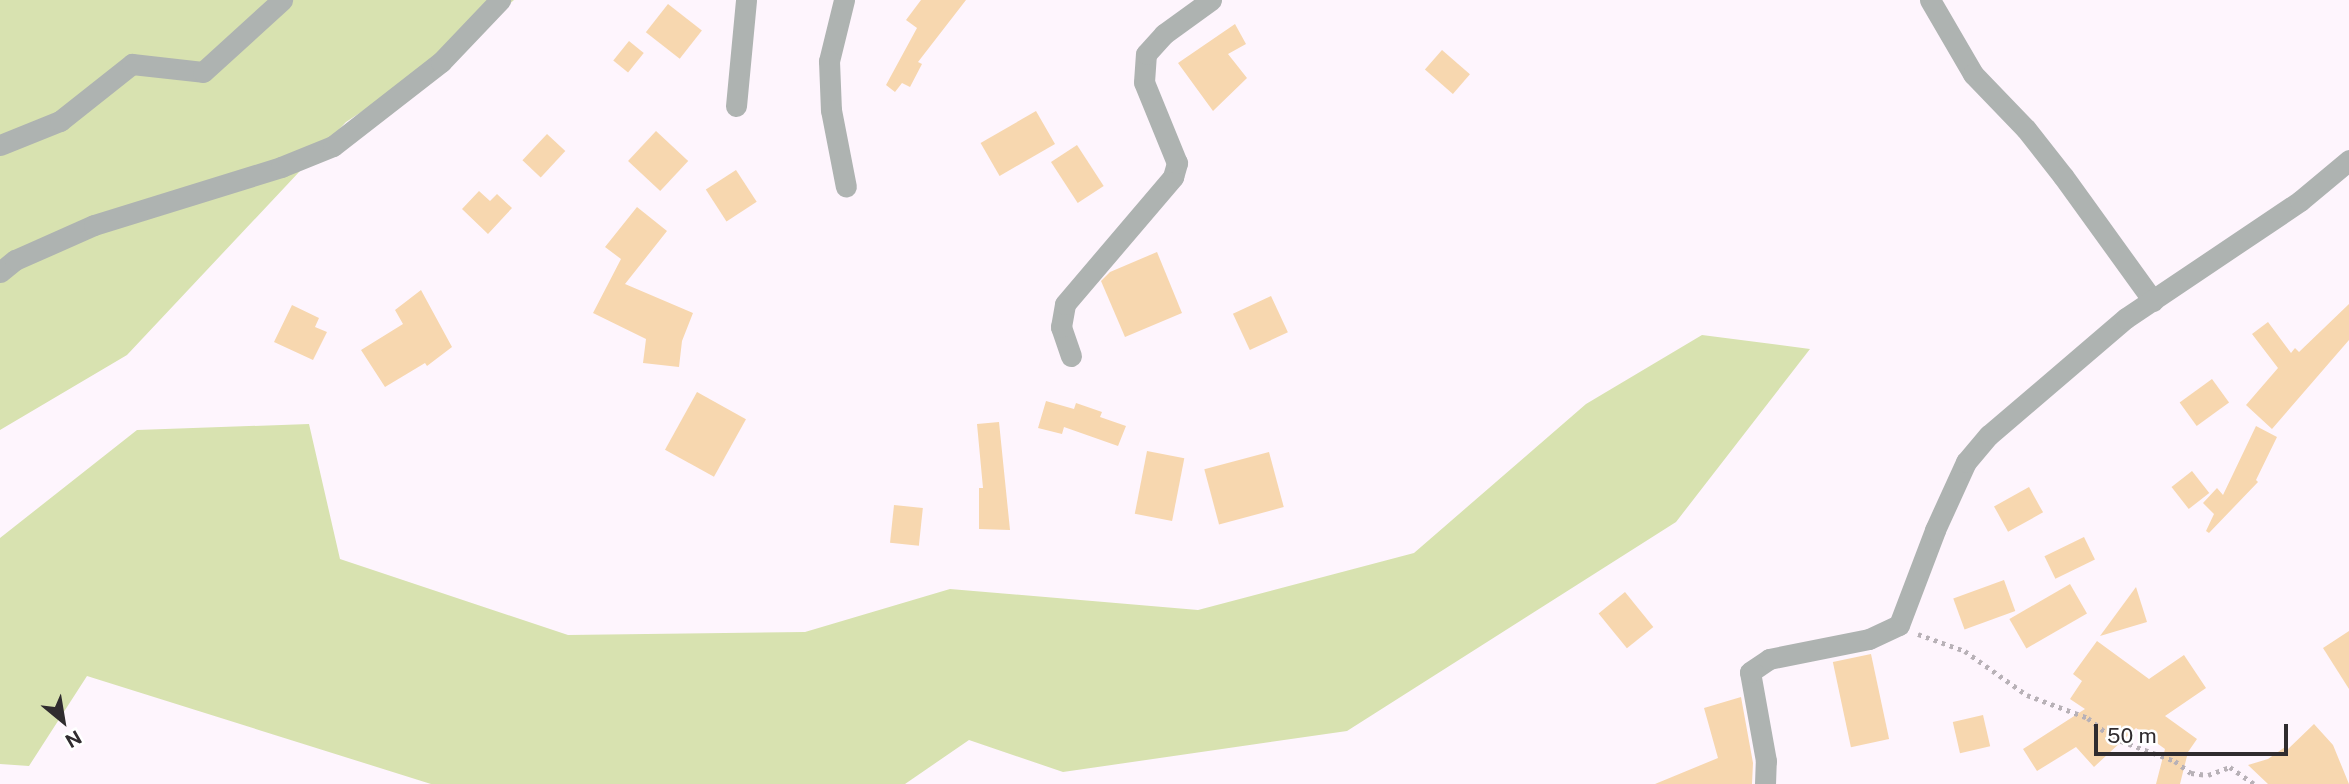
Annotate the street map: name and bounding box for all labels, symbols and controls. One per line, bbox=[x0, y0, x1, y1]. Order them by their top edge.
north arrow bbox=[28, 686, 98, 756]
scale bar bbox=[2097, 710, 2291, 754]
text: 50 m bbox=[2107, 723, 2157, 748]
text: N bbox=[62, 726, 85, 752]

